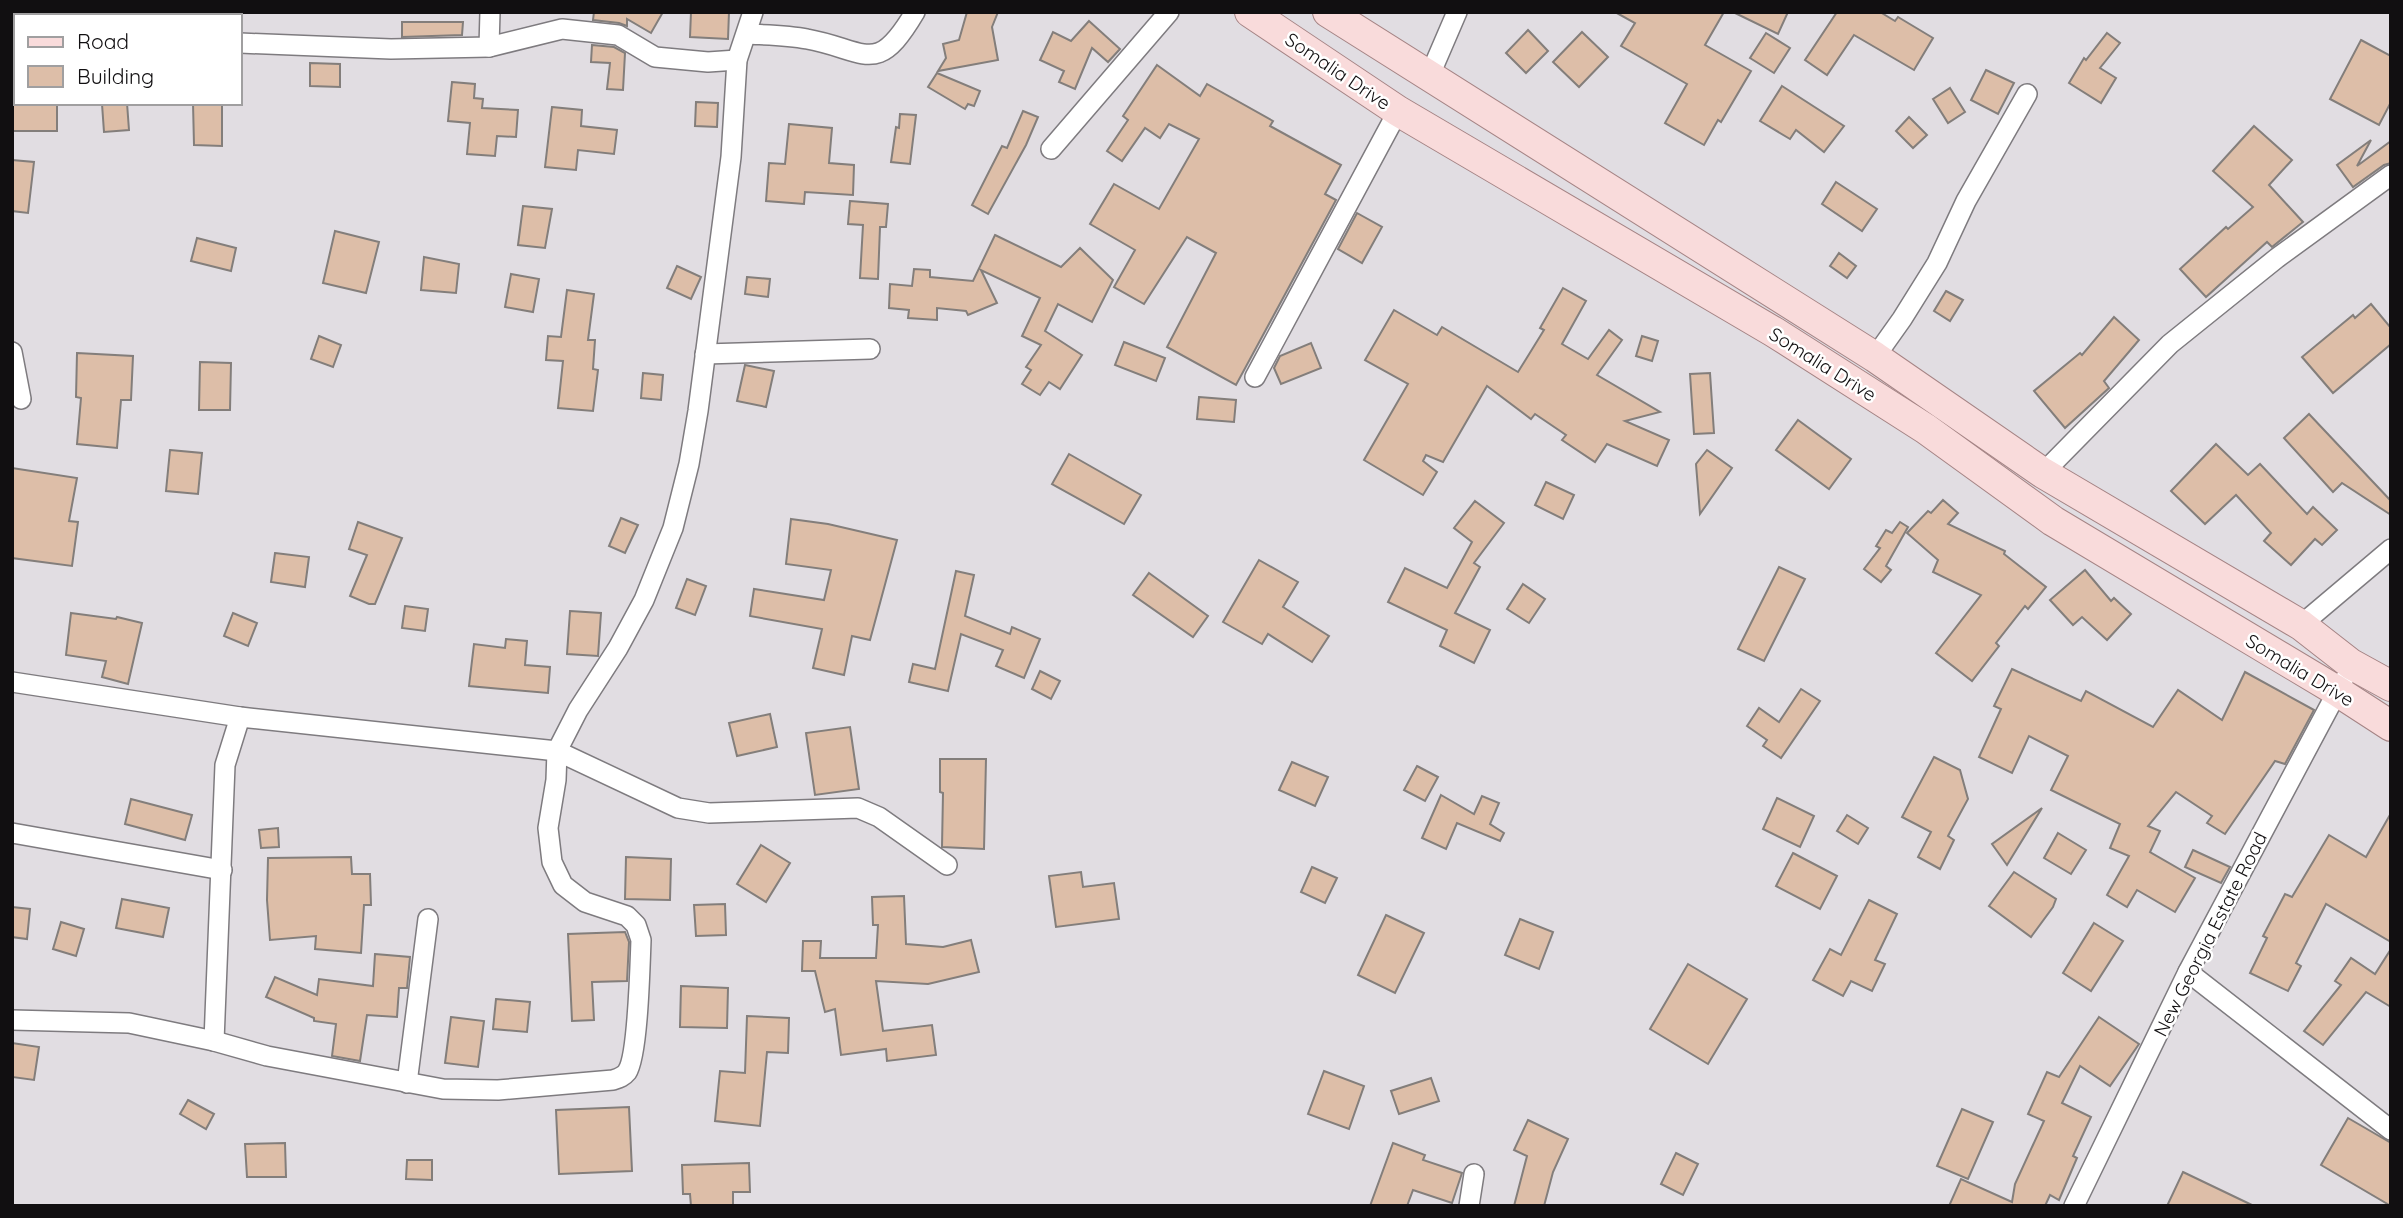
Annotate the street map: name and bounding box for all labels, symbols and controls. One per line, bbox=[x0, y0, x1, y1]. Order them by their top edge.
legend bbox=[14, 14, 242, 105]
street label: Somalia Drive bbox=[1281, 27, 1395, 115]
text: Road bbox=[77, 28, 129, 54]
text: Building bbox=[77, 63, 154, 89]
street label: Somalia Drive bbox=[1765, 322, 1881, 406]
street label: Somalia Drive bbox=[2242, 628, 2358, 712]
street label: New Georgia Estate Road bbox=[2148, 828, 2272, 1040]

